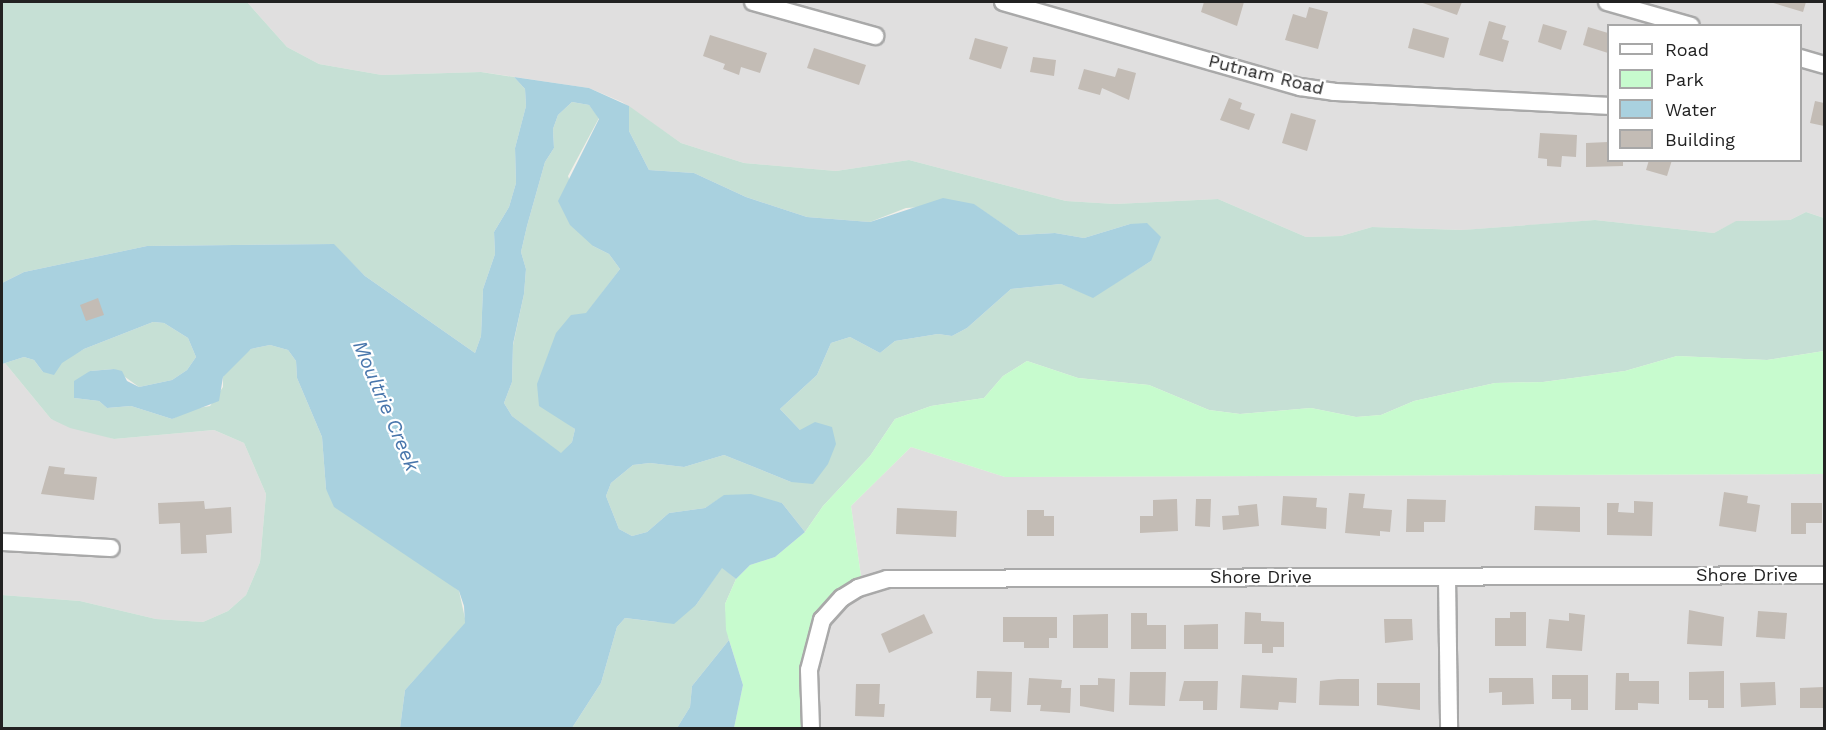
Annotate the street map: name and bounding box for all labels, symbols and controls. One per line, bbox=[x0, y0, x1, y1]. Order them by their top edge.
legend bbox=[1607, 24, 1802, 162]
text: Road bbox=[1665, 39, 1709, 60]
street label: Putnam Road bbox=[1206, 50, 1326, 100]
text: Park bbox=[1665, 69, 1704, 90]
text: Water bbox=[1665, 99, 1717, 120]
text: Building bbox=[1665, 129, 1735, 150]
water label: Moultrie Creek bbox=[348, 337, 424, 475]
street label: Shore Drive bbox=[1696, 564, 1798, 586]
street label: Shore Drive bbox=[1210, 566, 1312, 588]

